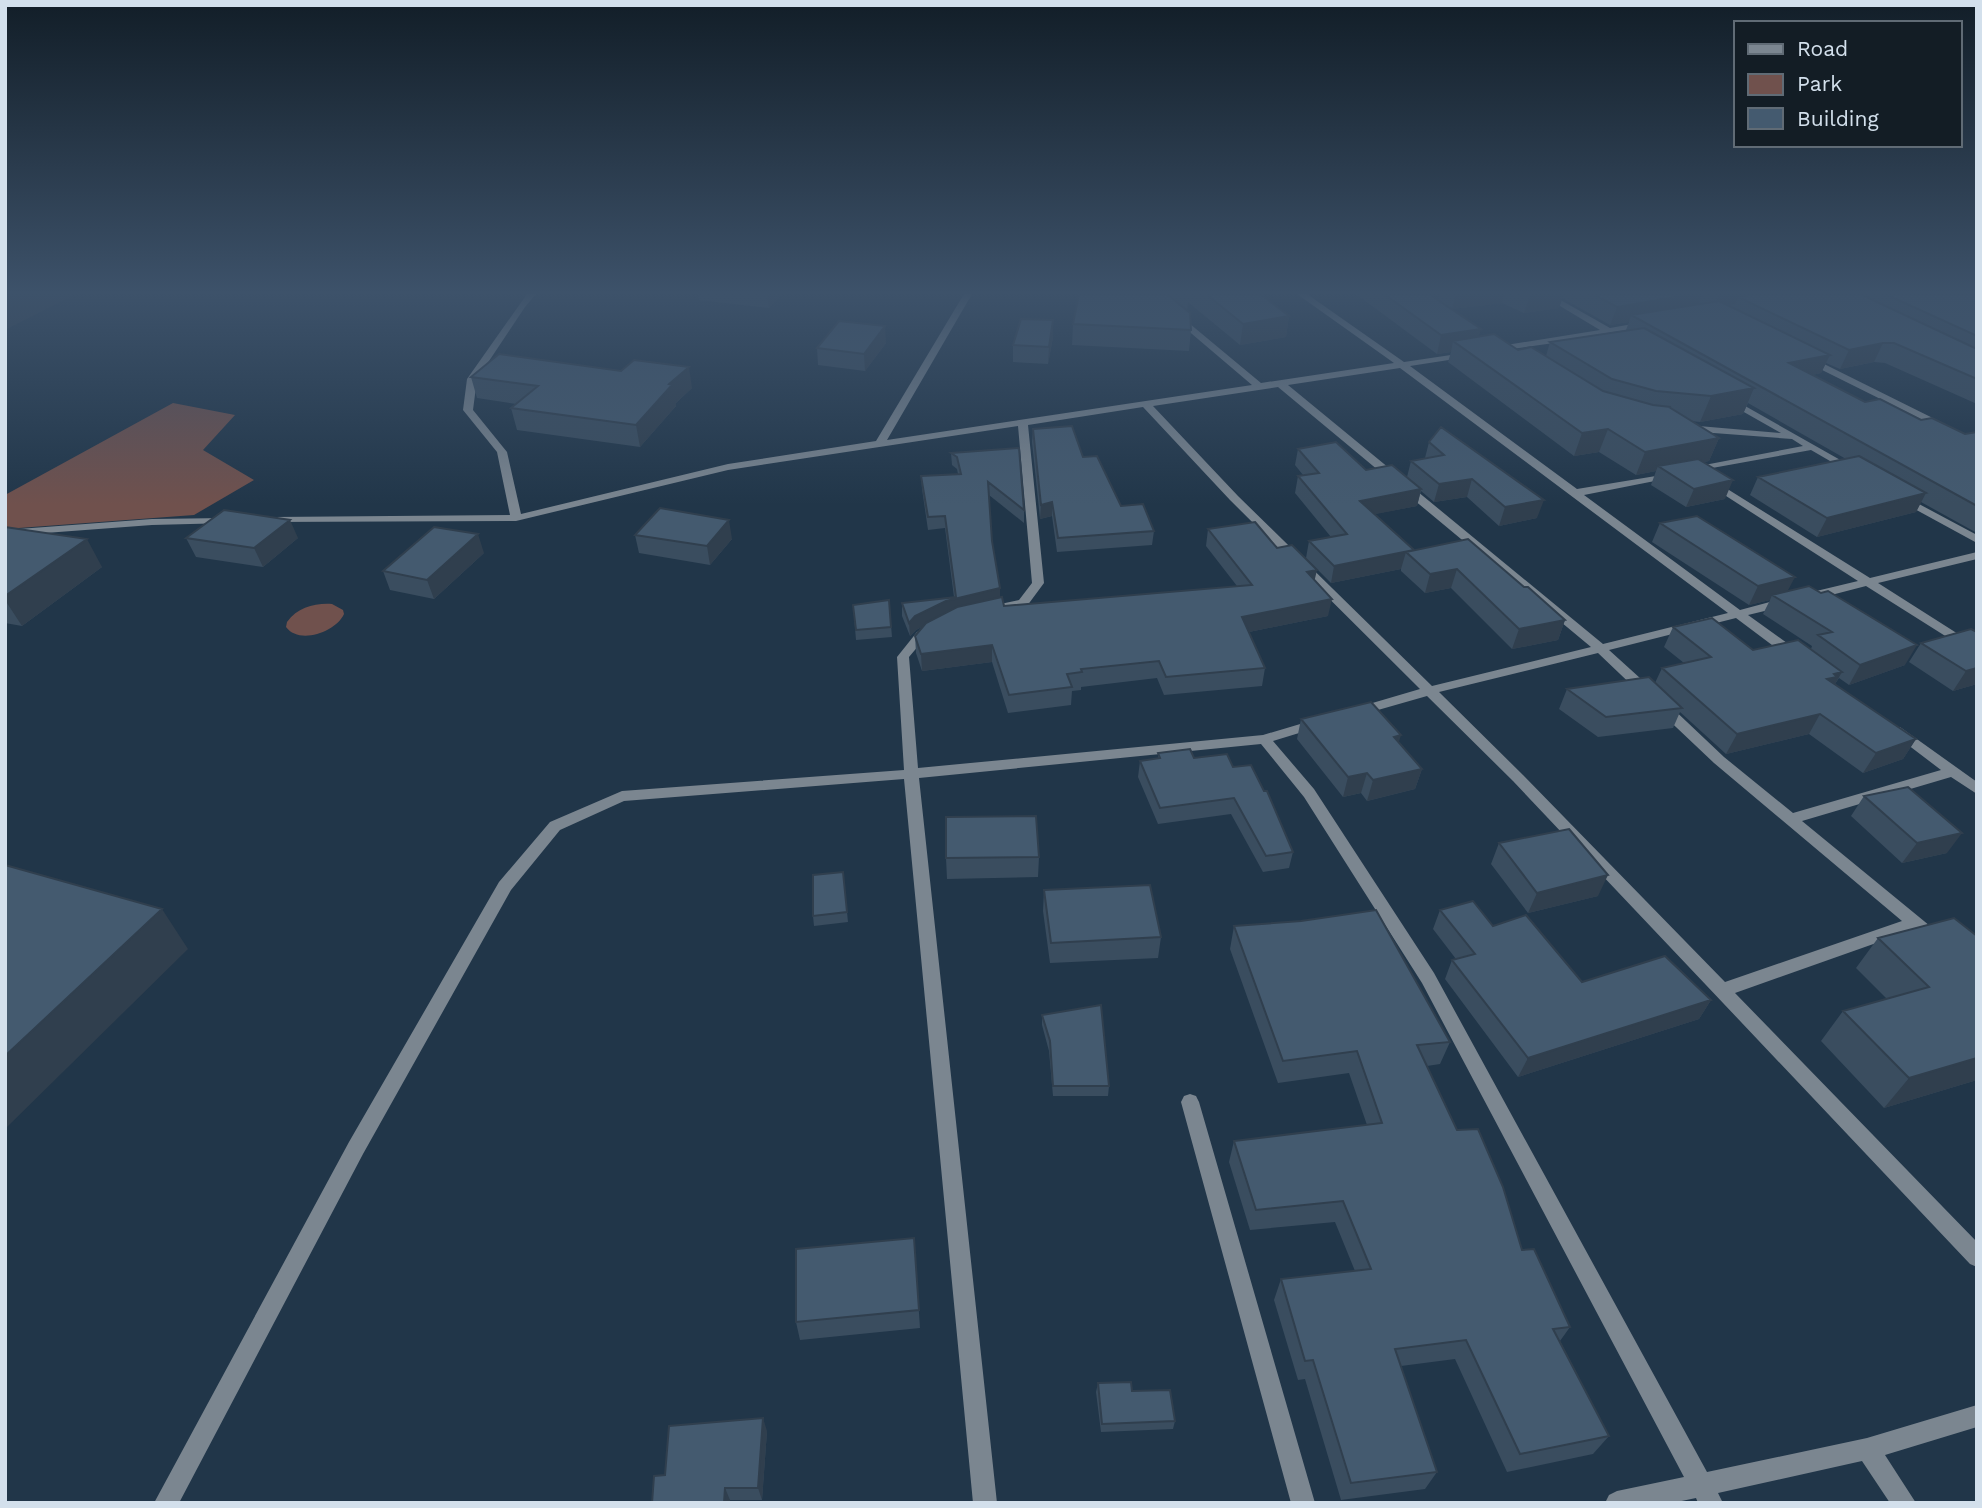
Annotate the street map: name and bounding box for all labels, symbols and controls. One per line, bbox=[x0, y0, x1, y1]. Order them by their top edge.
legend bbox=[1734, 21, 1961, 147]
text: Road bbox=[1797, 36, 1848, 61]
text: Park bbox=[1797, 71, 1842, 96]
text: Building bbox=[1797, 106, 1879, 131]

